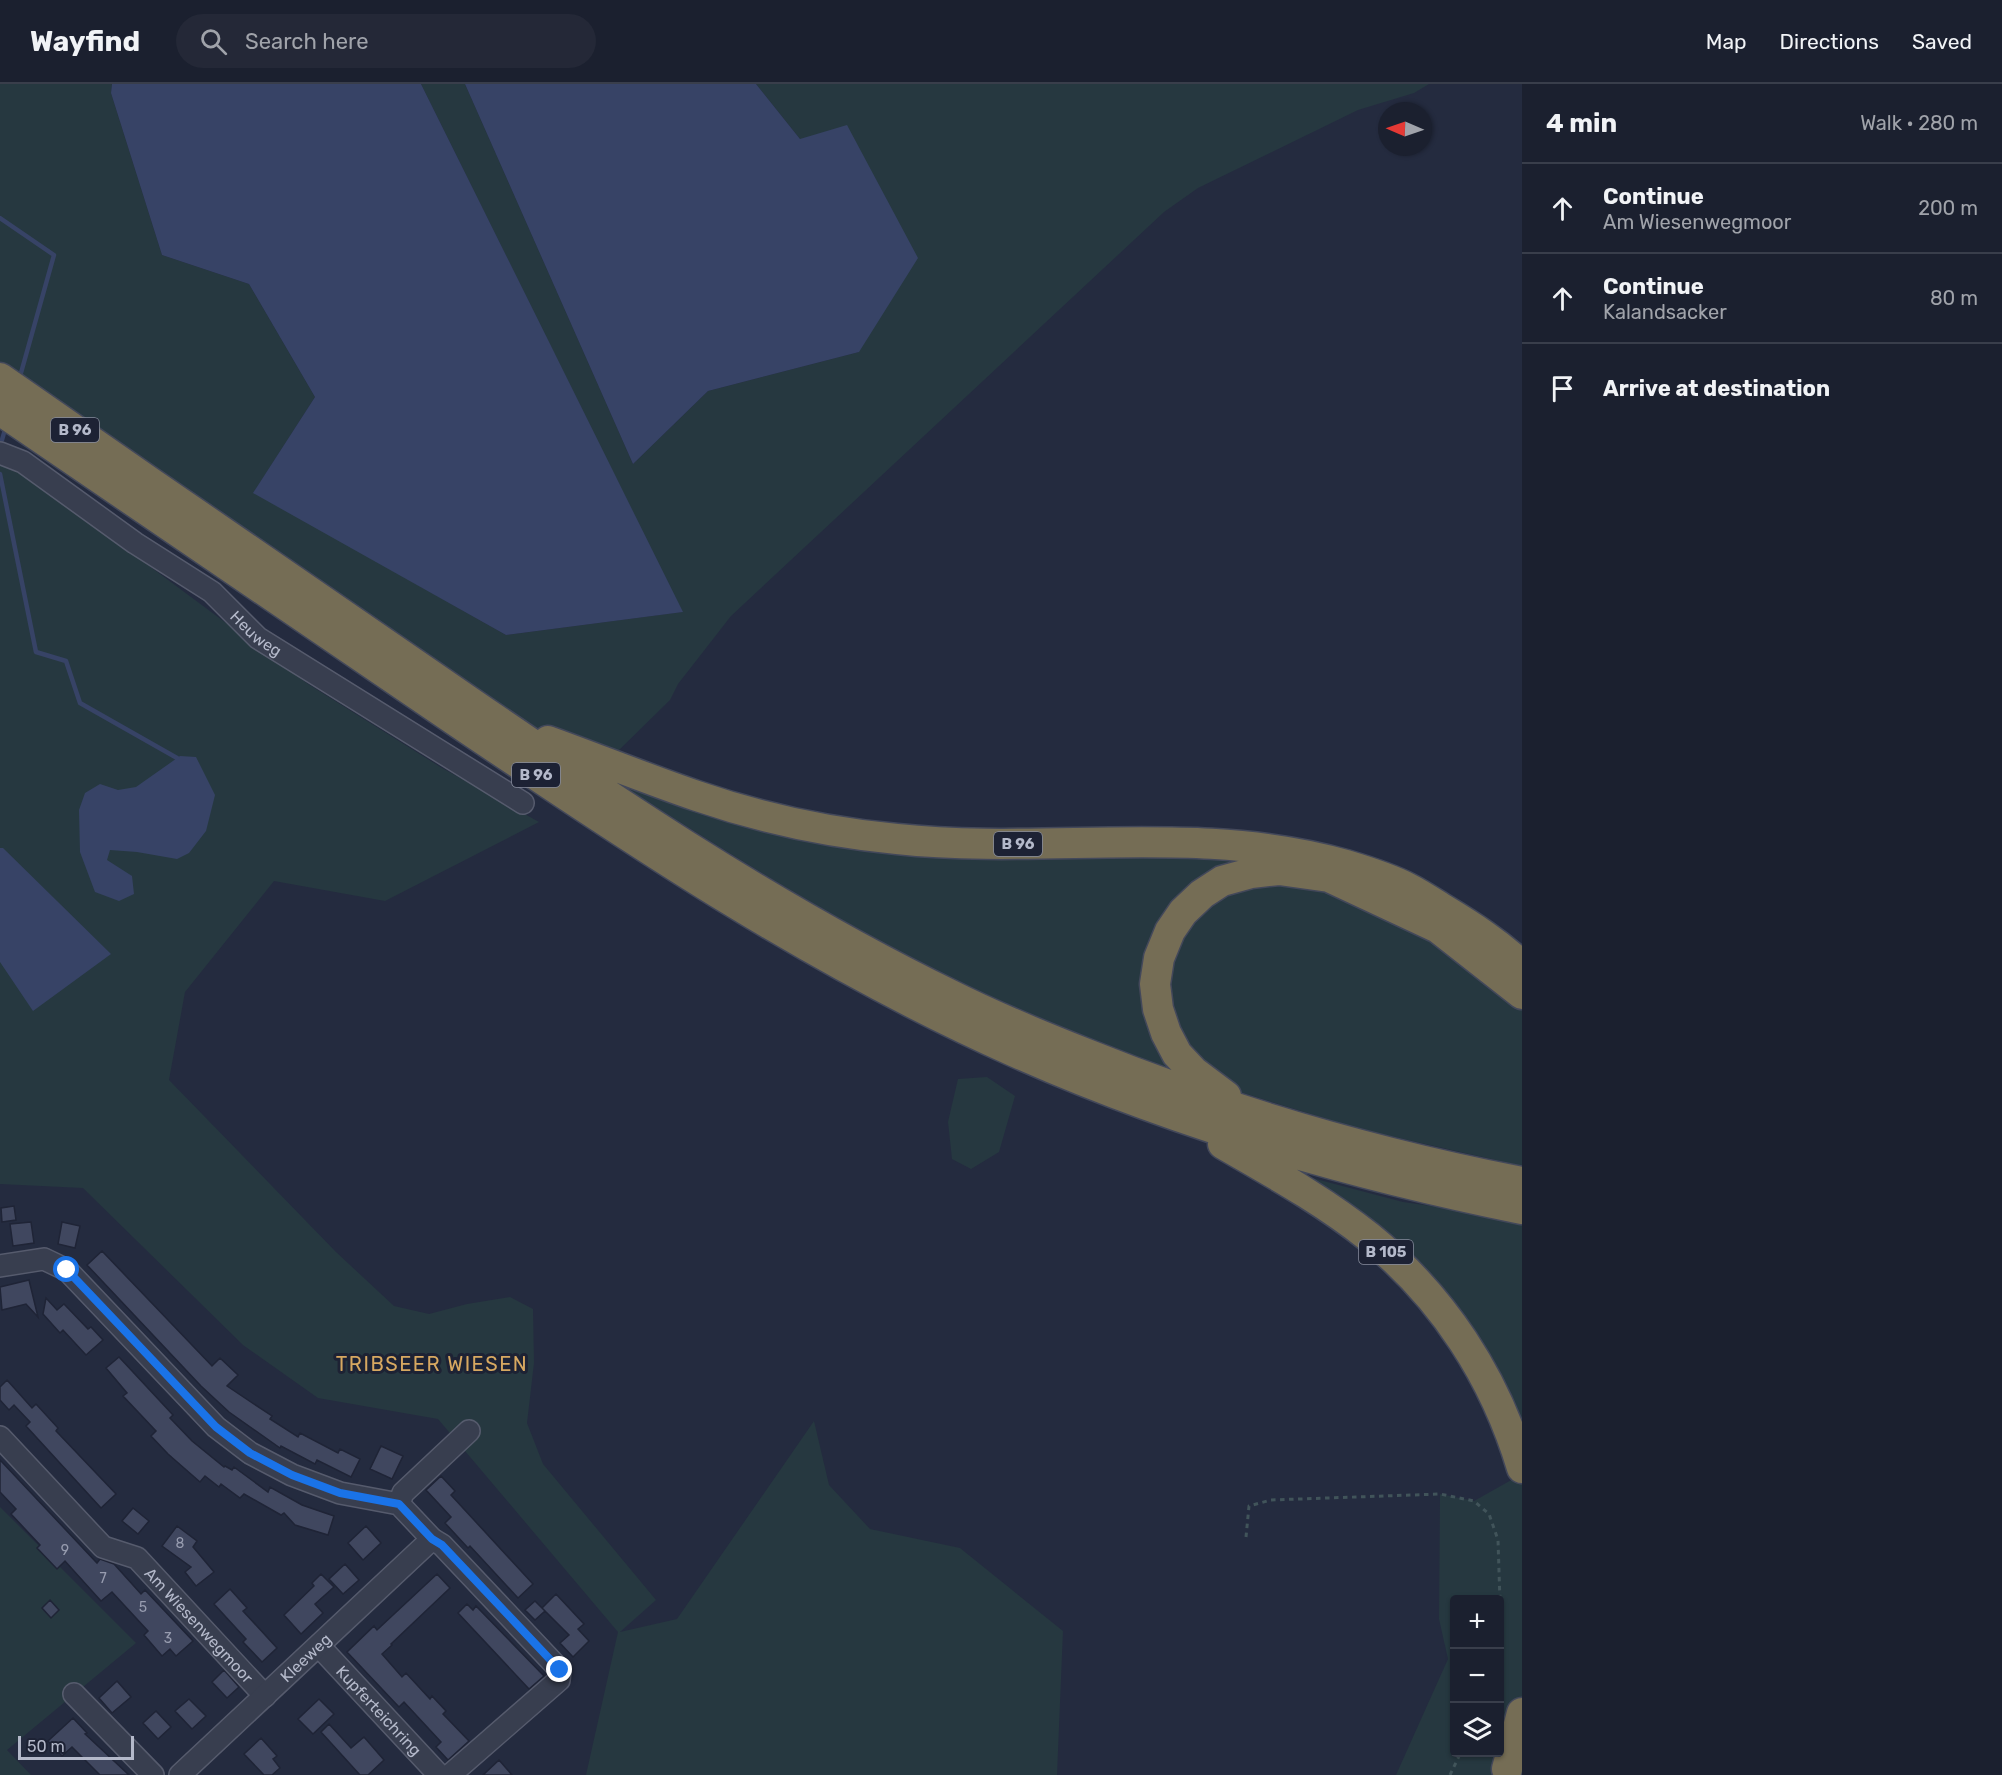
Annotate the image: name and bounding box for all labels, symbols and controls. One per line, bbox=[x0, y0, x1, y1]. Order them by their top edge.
search box bbox=[176, 14, 596, 68]
text: Wayfind bbox=[30, 25, 140, 58]
icon: search bbox=[197, 25, 230, 58]
text: Search here bbox=[245, 28, 369, 55]
text: Map bbox=[1706, 29, 1747, 54]
text: Directions bbox=[1780, 29, 1879, 54]
text: Saved bbox=[1912, 29, 1972, 54]
north arrow bbox=[1378, 102, 1432, 156]
text: 4 min bbox=[1546, 108, 1617, 139]
text: Walk · 280 m bbox=[1860, 111, 1978, 135]
text: Continue bbox=[1603, 183, 1704, 210]
icon: ahead bbox=[1546, 192, 1579, 225]
text: 200 m bbox=[1918, 196, 1978, 220]
text: Am Wiesenwegmoor bbox=[1603, 210, 1791, 234]
text: Continue bbox=[1603, 273, 1704, 300]
icon: ahead bbox=[1546, 282, 1579, 315]
text: 80 m bbox=[1930, 286, 1978, 310]
text: Kalandsacker bbox=[1603, 300, 1727, 324]
icon: arrive bbox=[1546, 372, 1579, 405]
text: Arrive at destination bbox=[1603, 375, 1830, 402]
road number: B 96 bbox=[51, 418, 99, 442]
street label: Heuweg bbox=[226, 607, 285, 660]
road number: B 96 bbox=[512, 763, 560, 787]
road number: B 96 bbox=[994, 832, 1042, 856]
road number: B 105 bbox=[1359, 1240, 1413, 1264]
route start bbox=[53, 1256, 79, 1282]
district label: TRIBSEER WIESEN bbox=[336, 1352, 528, 1376]
house number: 8 bbox=[176, 1535, 185, 1552]
house number: 9 bbox=[61, 1542, 69, 1559]
street label: Am Wiesenwegmoor bbox=[141, 1564, 257, 1687]
house number: 7 bbox=[99, 1570, 107, 1587]
map controls bbox=[1450, 1595, 1504, 1757]
button: + bbox=[1450, 1595, 1504, 1649]
house number: 5 bbox=[139, 1599, 147, 1616]
house number: 3 bbox=[164, 1630, 172, 1647]
street label: Kleeweg bbox=[277, 1630, 335, 1686]
button: − bbox=[1450, 1649, 1504, 1703]
route end bbox=[546, 1656, 572, 1682]
street label: Kupferteichring bbox=[332, 1662, 425, 1760]
button: layers bbox=[1450, 1703, 1504, 1757]
scale bar bbox=[18, 1733, 134, 1760]
text: 50 m bbox=[27, 1737, 65, 1756]

